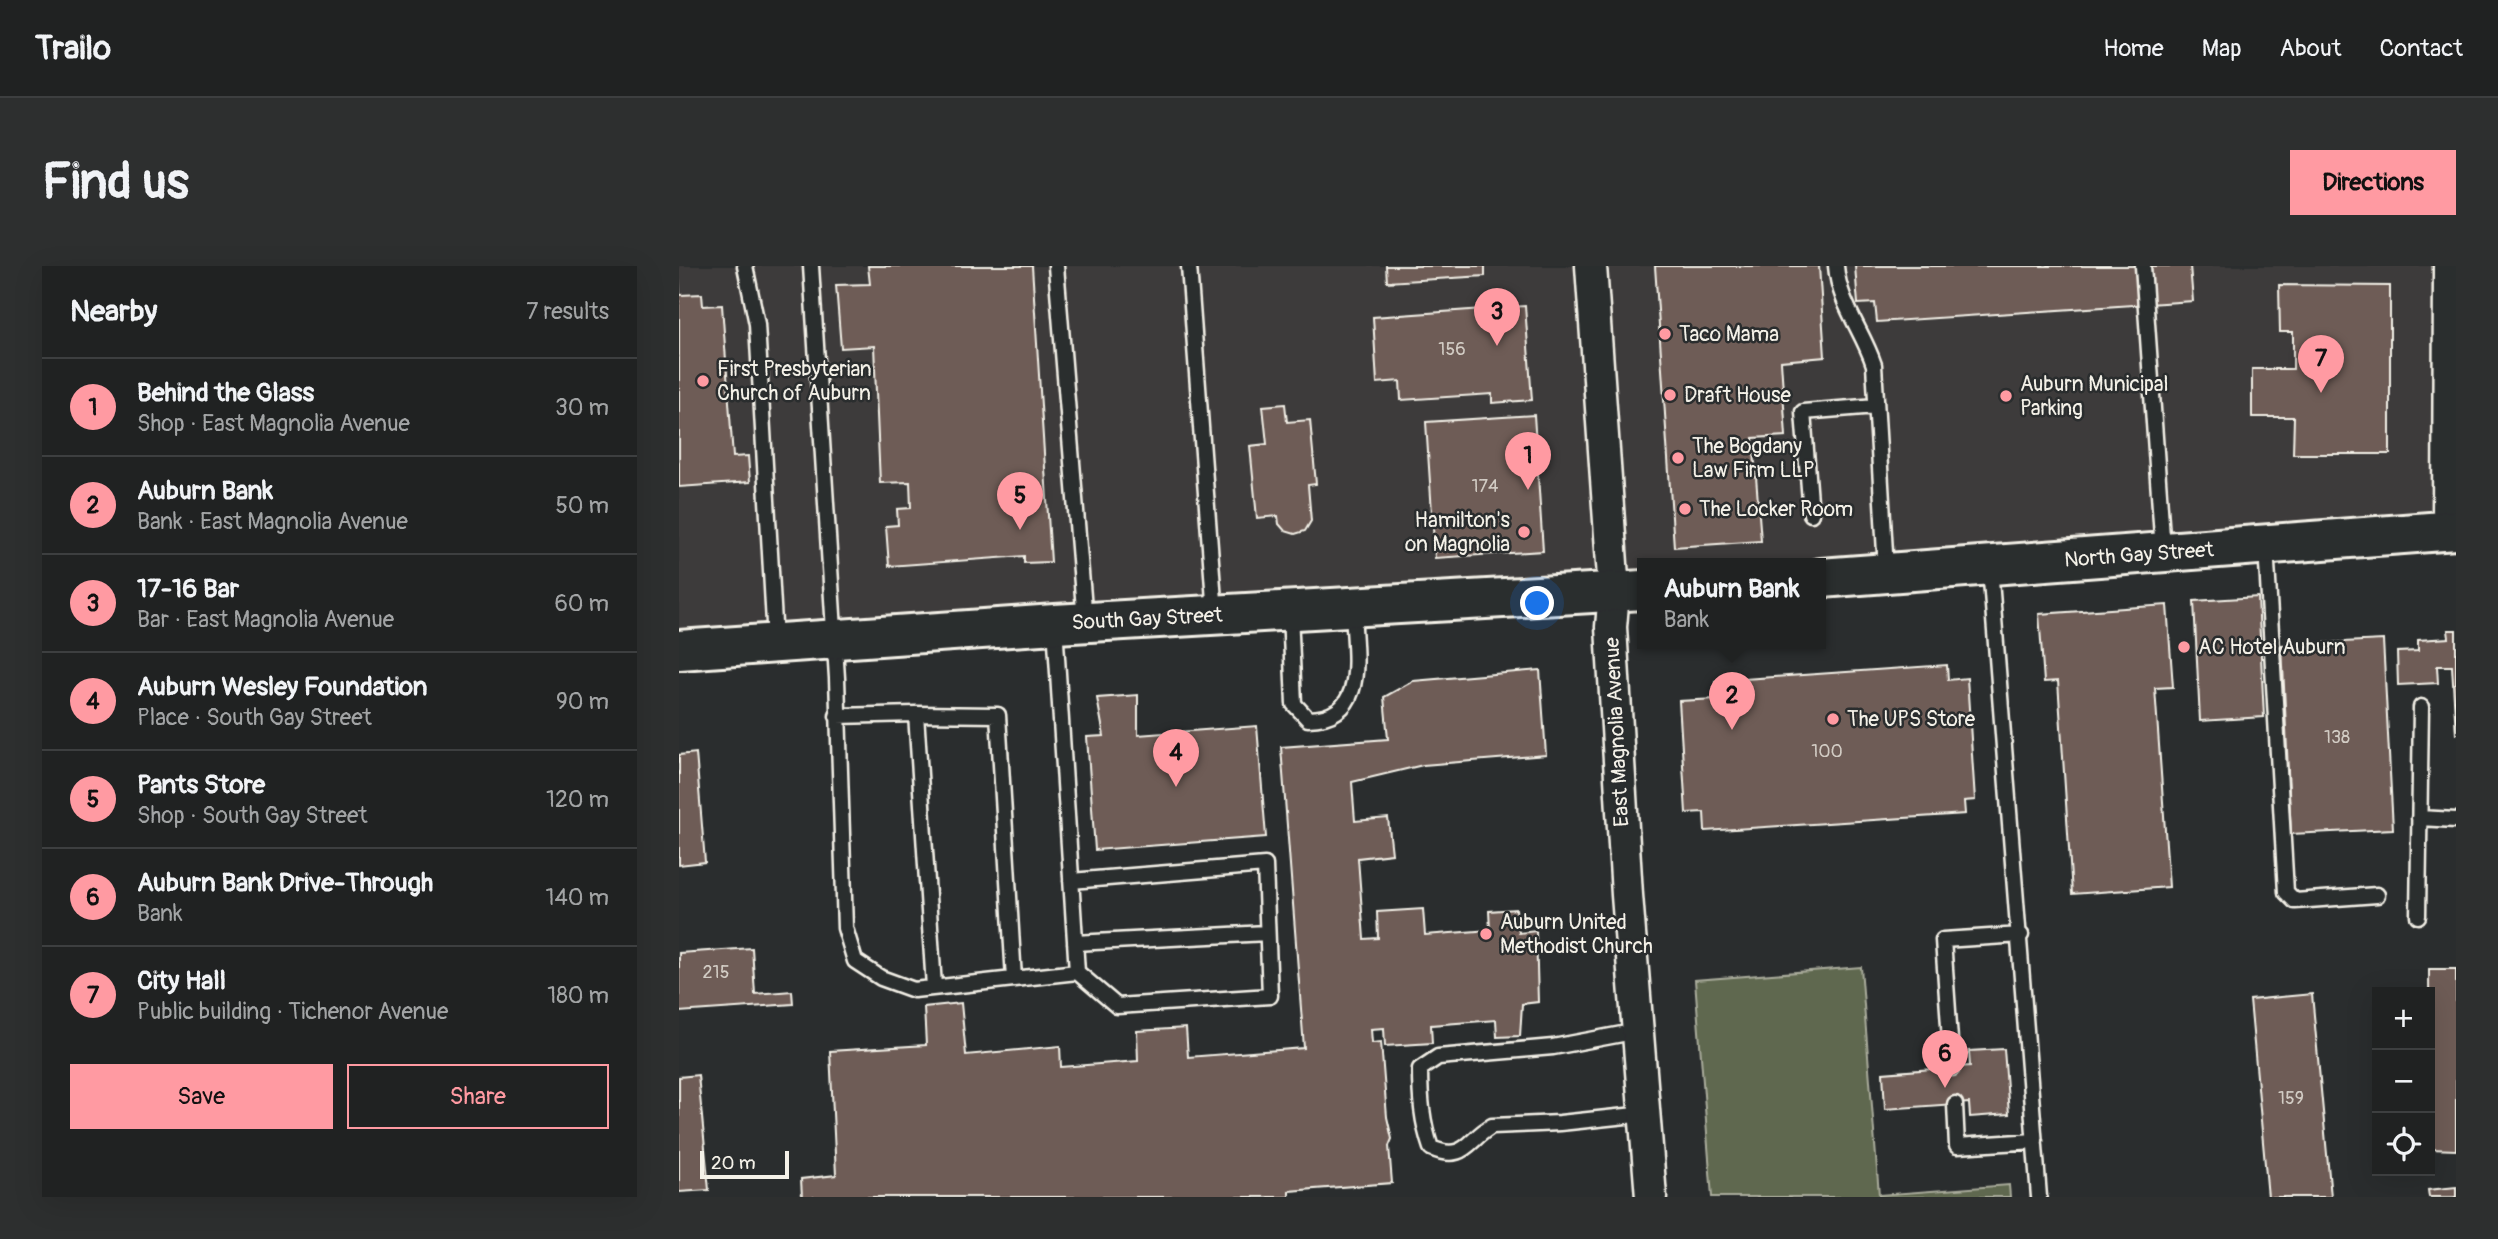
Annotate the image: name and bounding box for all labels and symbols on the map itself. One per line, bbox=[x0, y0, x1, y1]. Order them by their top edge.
pin: 3 bbox=[1474, 288, 1520, 346]
place label: Taco Mama bbox=[1679, 321, 1779, 348]
marker: Taco Mama bbox=[1657, 326, 1673, 342]
pin: 7 bbox=[2298, 335, 2344, 393]
house number: 156 bbox=[1438, 338, 1466, 361]
place label: First Presbyterian Church of Auburn bbox=[717, 356, 872, 407]
place label: Auburn Municipal Parking bbox=[2020, 371, 2169, 422]
marker: First Presbyterian Church of Auburn bbox=[695, 373, 711, 389]
place label: Draft House bbox=[1684, 382, 1791, 409]
marker: Draft House bbox=[1662, 387, 1678, 403]
marker: Auburn Municipal Parking bbox=[1998, 388, 2014, 404]
pin: 1 bbox=[1505, 432, 1551, 490]
place label: The Bogdany Law Firm LLP bbox=[1692, 433, 1815, 484]
marker: The Bogdany Law Firm LLP bbox=[1670, 450, 1686, 466]
pin: 5 bbox=[997, 472, 1043, 530]
house number: 174 bbox=[1472, 475, 1499, 498]
place label: The Locker Room bbox=[1699, 496, 1853, 523]
marker: The Locker Room bbox=[1677, 501, 1693, 517]
place label: Hamilton's on Magnolia bbox=[1405, 507, 1511, 558]
marker: Hamilton's on Magnolia bbox=[1516, 524, 1532, 540]
street label: North Gay Street bbox=[2063, 536, 2215, 574]
your location bbox=[1520, 586, 1554, 620]
street label: South Gay Street bbox=[1071, 602, 1224, 636]
place label: AC Hotel Auburn bbox=[2198, 634, 2346, 661]
street label: East Magnolia Avenue bbox=[1599, 636, 1635, 827]
marker: AC Hotel Auburn bbox=[2176, 639, 2192, 655]
pin: 2 bbox=[1709, 672, 1755, 730]
place label: The UPS Store bbox=[1847, 706, 1976, 733]
marker: The UPS Store bbox=[1825, 711, 1841, 727]
house number: 138 bbox=[2324, 726, 2350, 749]
pin: 4 bbox=[1153, 729, 1199, 787]
house number: 100 bbox=[1811, 740, 1843, 763]
place label: Auburn United Methodist Church bbox=[1500, 909, 1653, 960]
marker: Auburn United Methodist Church bbox=[1478, 926, 1494, 942]
house number: 215 bbox=[703, 961, 729, 984]
pin: 6 bbox=[1922, 1030, 1968, 1088]
house number: 159 bbox=[2278, 1087, 2304, 1110]
scale bar bbox=[700, 1148, 789, 1180]

